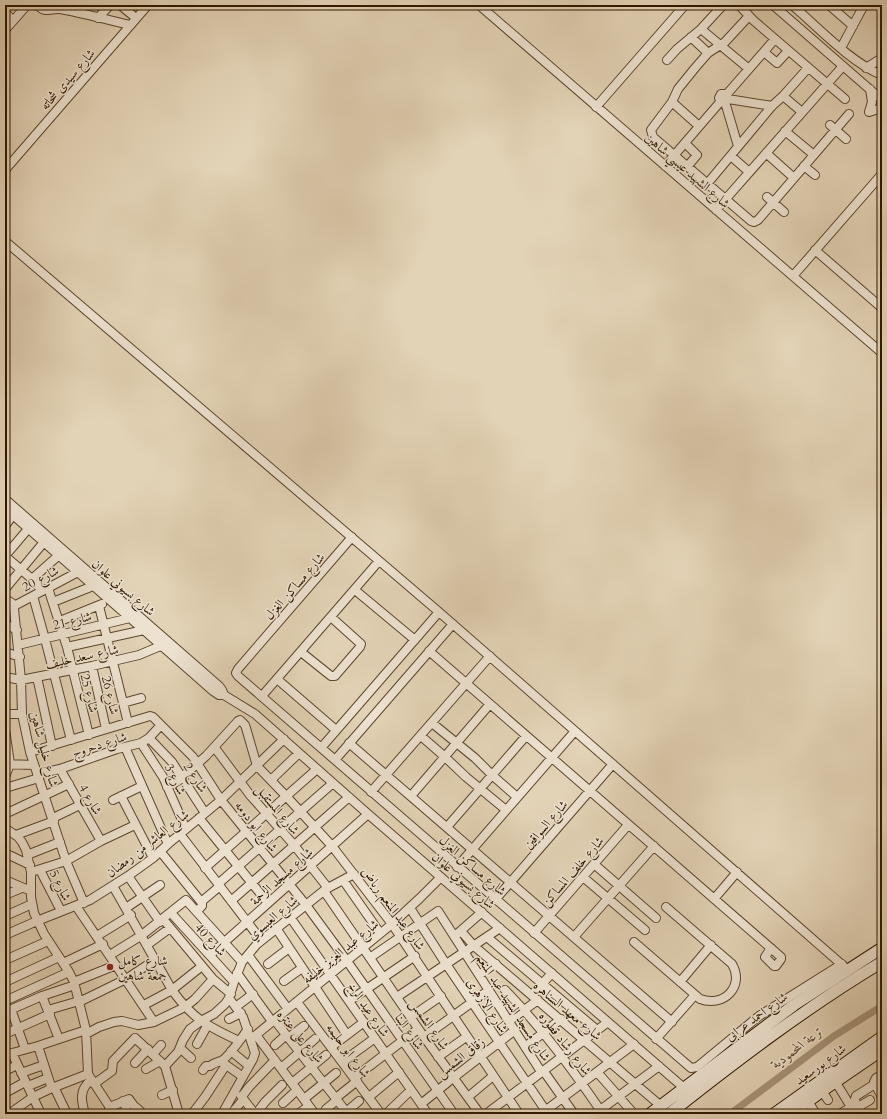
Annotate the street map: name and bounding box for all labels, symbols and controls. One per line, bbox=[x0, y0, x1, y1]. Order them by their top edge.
street label: شارع سيدى شحاته bbox=[36, 45, 101, 115]
street label: شارع الشهيد عيسي شاهين bbox=[639, 129, 734, 215]
street label: شارع مساكن الغزل bbox=[261, 549, 331, 625]
street label: شارع بسيوني علوان bbox=[86, 555, 159, 622]
street label: شارع 20 bbox=[19, 562, 63, 598]
street label: شارع 21 bbox=[51, 607, 94, 636]
street label: شارع سعد خليف bbox=[44, 640, 121, 675]
street label: شارع 25 bbox=[74, 672, 103, 715]
street label: شارع 26 bbox=[95, 674, 123, 717]
street label: شارع خليل شاهين bbox=[23, 709, 63, 790]
street label: شارع دحروج bbox=[69, 728, 130, 764]
street label: شارع 2 bbox=[177, 759, 212, 797]
street label: شارع 3 bbox=[158, 761, 190, 799]
street label: شارع 4 bbox=[72, 781, 106, 819]
street label: شارع المستقبل bbox=[249, 781, 304, 840]
street label: شارع السواقين bbox=[519, 796, 574, 854]
street label: شارع ابو دومه bbox=[229, 797, 282, 857]
street label: شارع العاشر من رمضان bbox=[102, 806, 194, 883]
street label: شارع مساكن الغزل bbox=[434, 832, 510, 902]
street label: شارع خلف المساكن bbox=[537, 833, 610, 912]
street label: شارع مسجد الرحمة bbox=[246, 844, 318, 911]
street label: شارع بسيوني علوان bbox=[426, 848, 499, 915]
street label: شارع عبد المنعم رياض bbox=[354, 863, 429, 956]
street label: شارع 5 bbox=[43, 867, 75, 905]
street label: شارع العيسوي bbox=[244, 891, 303, 946]
street label: شارع عبد العزيز خليفه bbox=[299, 915, 384, 990]
street label: شارع 40 bbox=[189, 919, 230, 962]
street label: شارع مسجد الشهيد عبد المنعم bbox=[469, 950, 555, 1066]
place label: شارع كامل جمعة شاهين bbox=[118, 952, 168, 985]
marker: شارع كامل جمعة شاهين bbox=[105, 962, 115, 972]
street label: شارع الازهرى bbox=[461, 975, 512, 1038]
street label: شارع معهد السناهره bbox=[528, 977, 605, 1046]
street label: شارع عيد الرخ bbox=[341, 979, 394, 1042]
street label: شارع احمد عرابى bbox=[722, 988, 792, 1047]
street label: شارع الشمس bbox=[403, 995, 453, 1055]
street label: شارع على عنتره bbox=[271, 1006, 328, 1068]
street label: شارع رشاد قطوره bbox=[533, 1008, 596, 1080]
street label: شارع البنا bbox=[389, 1010, 428, 1054]
street label: شارع ابو حليمه bbox=[320, 1020, 375, 1083]
water label: ترعة المحمودية bbox=[766, 1022, 827, 1074]
street label: زقاق الشمس bbox=[433, 1033, 489, 1082]
street label: شارع بورسعيد bbox=[791, 1040, 851, 1091]

